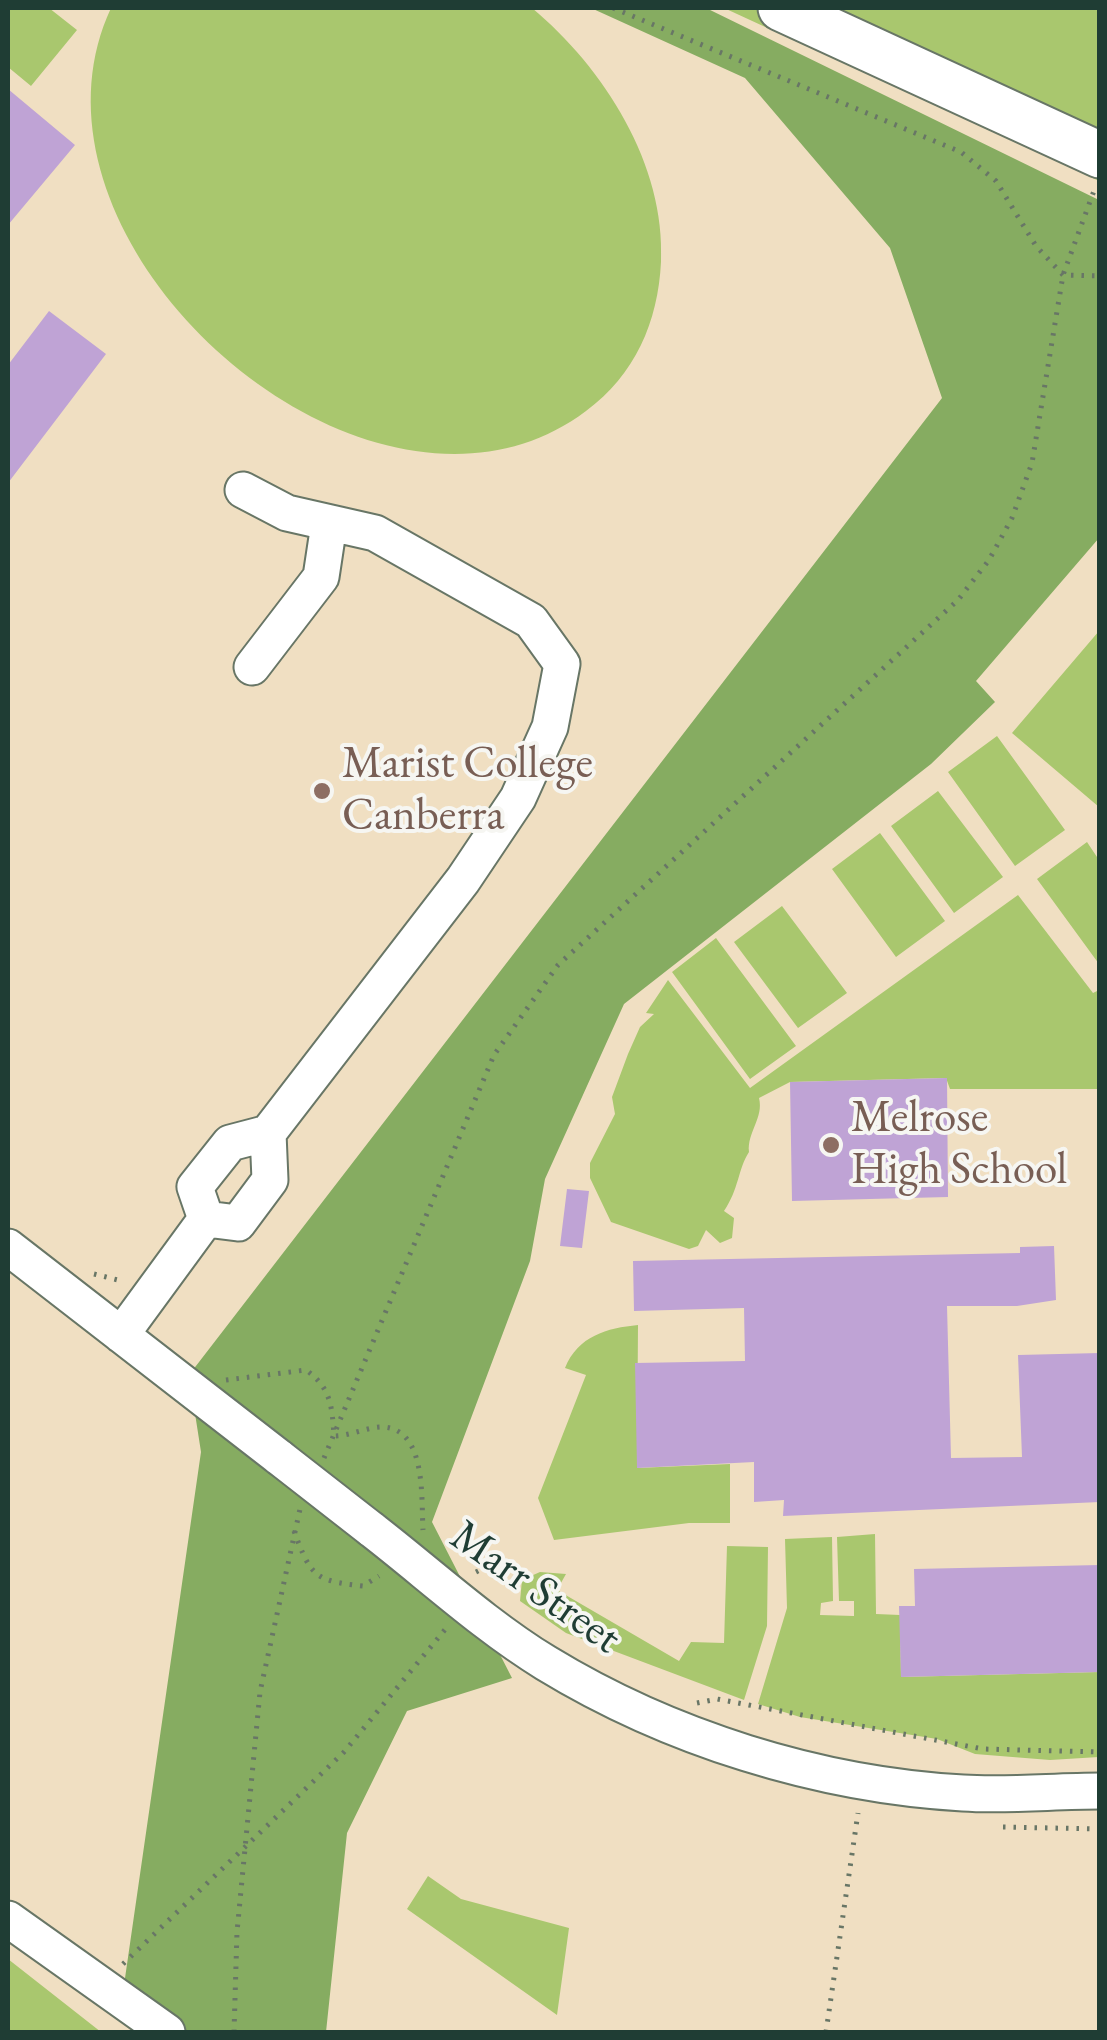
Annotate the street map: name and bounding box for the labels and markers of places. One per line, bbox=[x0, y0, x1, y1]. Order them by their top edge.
place label: Marist College Canberra bbox=[342, 738, 593, 844]
marker: Marist College Canberra bbox=[311, 780, 333, 802]
place label: Melrose High School bbox=[851, 1092, 1067, 1198]
marker: Melrose High School bbox=[820, 1134, 842, 1156]

